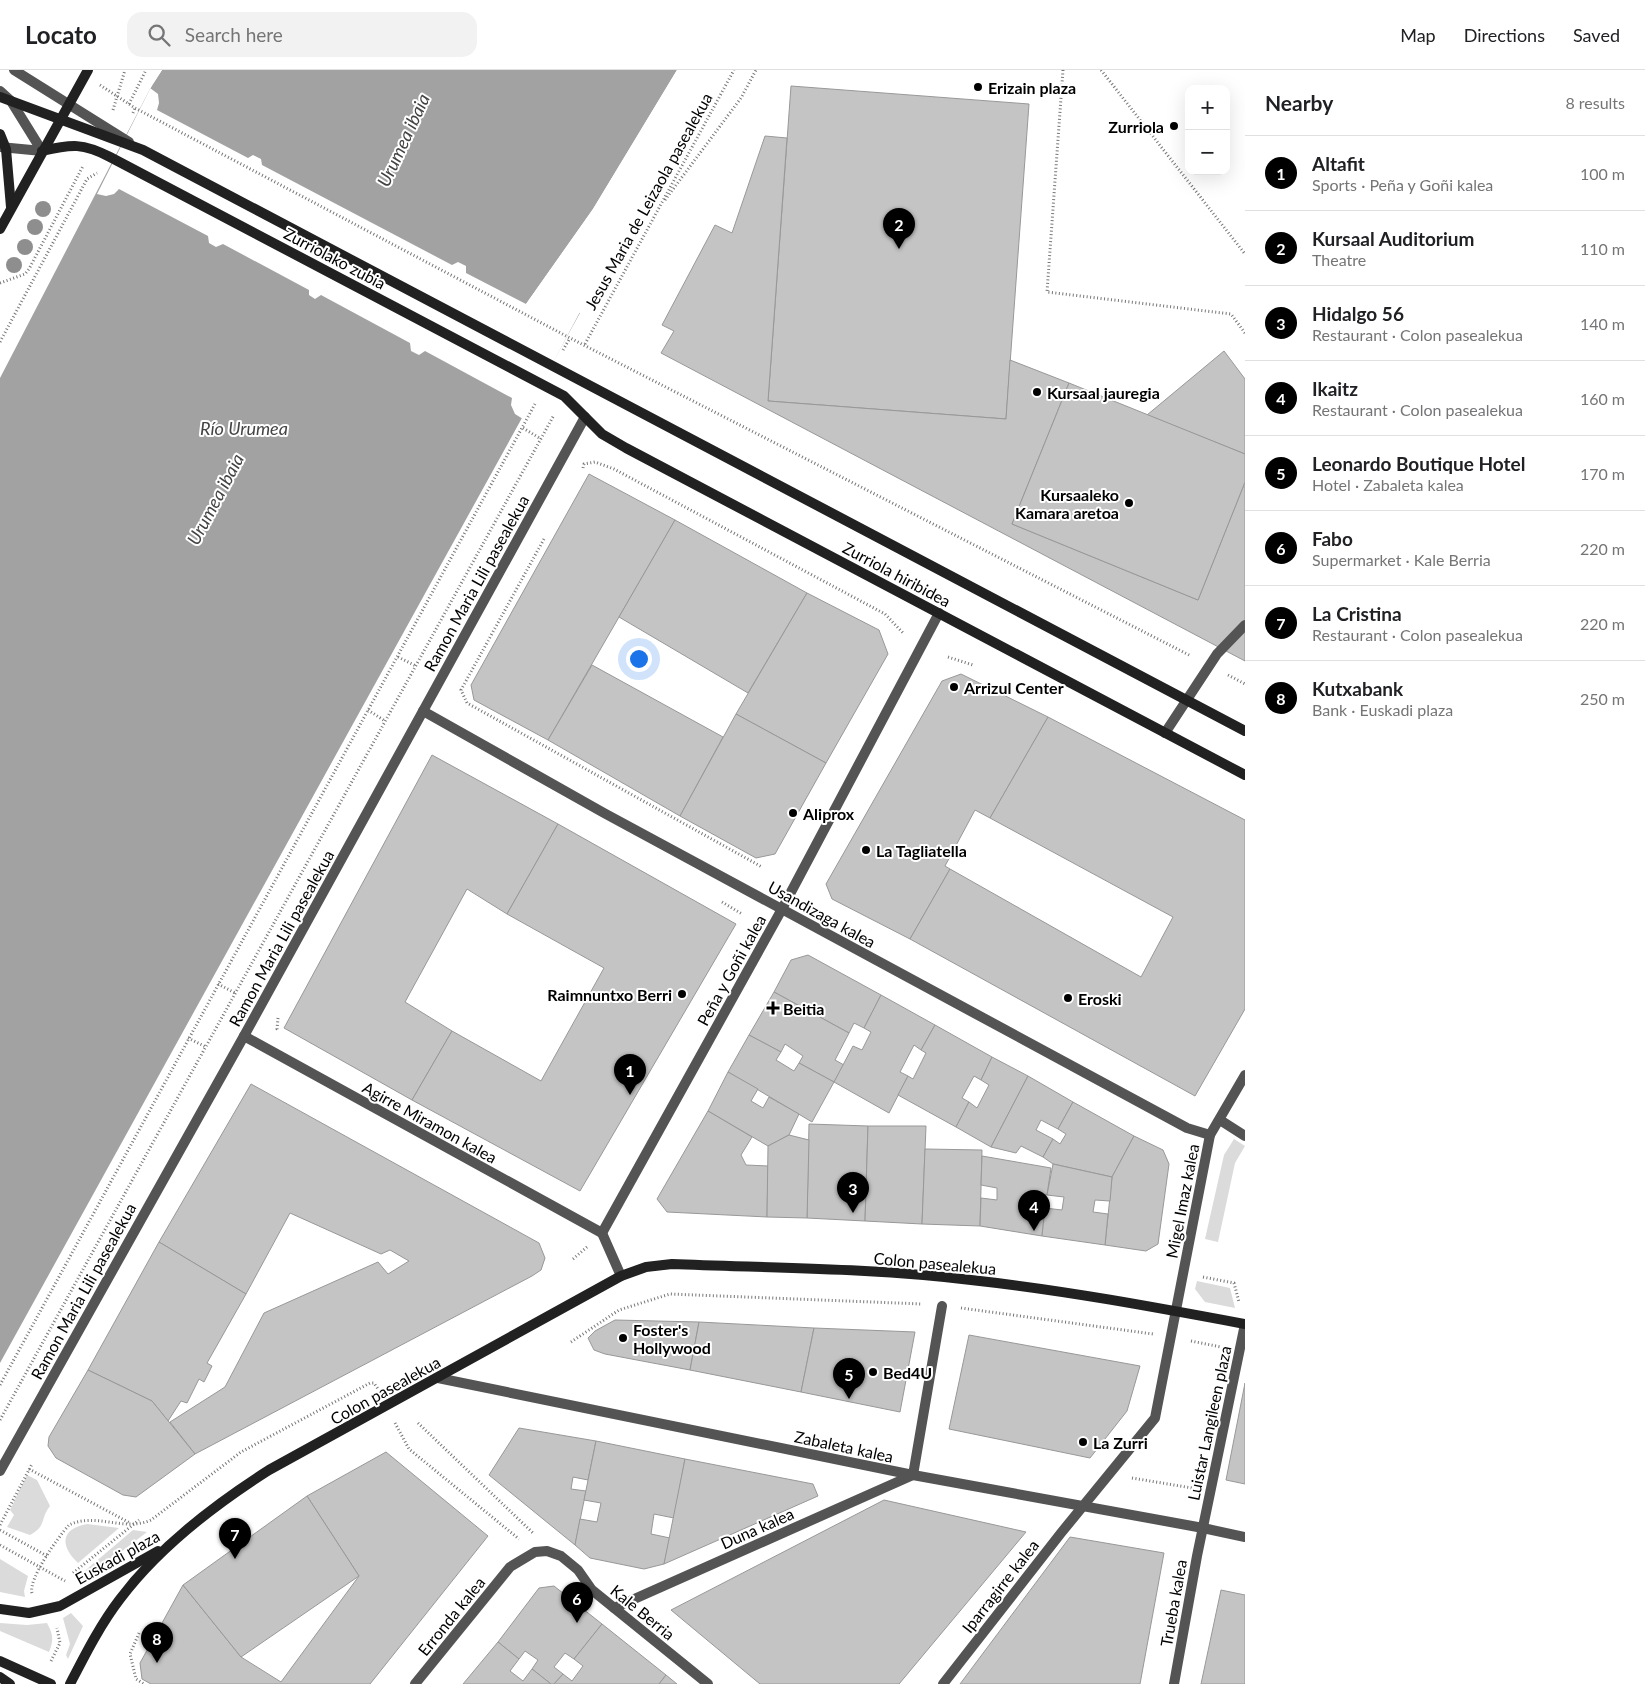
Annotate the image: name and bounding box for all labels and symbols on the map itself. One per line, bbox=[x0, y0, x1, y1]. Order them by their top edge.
place label: Erizain plaza bbox=[988, 78, 1076, 97]
marker: Erizain plaza bbox=[972, 81, 984, 93]
street label: Jesus Maria de Leizaola pasealekua bbox=[580, 89, 716, 313]
water label: Urumea ibaia bbox=[372, 90, 434, 190]
place label: Zurriola bbox=[1108, 117, 1164, 136]
marker: Zurriola bbox=[1168, 120, 1180, 132]
pin: 2 bbox=[883, 208, 915, 249]
street label: Zurriolako zubia bbox=[281, 223, 389, 293]
place label: Kursaal jauregia bbox=[1047, 383, 1160, 402]
marker: Kursaal jauregia bbox=[1031, 386, 1043, 398]
water label: Río Urumea bbox=[200, 417, 288, 439]
water label: Urumea ibaia bbox=[182, 450, 248, 548]
place label: Kursaaleko Kamara aretoa bbox=[1015, 485, 1119, 522]
street label: Ramon Maria Lili pasealekua bbox=[420, 492, 532, 674]
marker: Kursaaleko Kamara aretoa bbox=[1123, 497, 1135, 509]
street label: Zurriola hiribidea bbox=[840, 538, 954, 610]
your location bbox=[626, 646, 652, 672]
place label: Arrizul Center bbox=[963, 678, 1064, 697]
marker: Arrizul Center bbox=[948, 681, 960, 693]
place label: Aliprox bbox=[802, 804, 855, 823]
marker: Aliprox bbox=[787, 807, 799, 819]
place label: La Tagliatella bbox=[876, 841, 967, 860]
marker: La Tagliatella bbox=[860, 844, 872, 856]
street label: Ramon Maria Lili pasealekua bbox=[225, 847, 337, 1029]
street label: Usandizaga kalea bbox=[765, 877, 879, 951]
street label: Peña y Goñi kalea bbox=[693, 911, 769, 1029]
place label: Raimnuntxo Berri bbox=[547, 985, 672, 1004]
marker: Raimnuntxo Berri bbox=[676, 988, 688, 1000]
place label: Eroski bbox=[1078, 989, 1122, 1008]
marker: Eroski bbox=[1062, 992, 1074, 1004]
place label: Beitia bbox=[783, 999, 824, 1018]
marker: Beitia bbox=[767, 1002, 779, 1014]
pin: 1 bbox=[614, 1054, 646, 1095]
street label: Agirre Miramon kalea bbox=[360, 1077, 500, 1167]
street label: Migel Imaz kalea bbox=[1162, 1142, 1202, 1260]
pin: 3 bbox=[837, 1172, 869, 1213]
pin: 4 bbox=[1018, 1190, 1050, 1231]
street label: Ramon Maria Lili pasealekua bbox=[27, 1200, 139, 1382]
street label: Colon pasealekua bbox=[873, 1248, 997, 1278]
place label: Foster's Hollywood bbox=[633, 1320, 711, 1357]
marker: Foster's Hollywood bbox=[617, 1332, 629, 1344]
street label: Luistar Langileen plaza bbox=[1183, 1344, 1235, 1502]
street label: Colon pasealekua bbox=[327, 1352, 443, 1428]
pin: 5 bbox=[833, 1358, 865, 1399]
place label: Bed4U bbox=[883, 1363, 932, 1382]
marker: Bed4U bbox=[867, 1366, 879, 1378]
street label: Zabaleta kalea bbox=[793, 1426, 895, 1466]
place label: La Zurri bbox=[1093, 1433, 1148, 1452]
marker: La Zurri bbox=[1077, 1436, 1089, 1448]
street label: Duna kalea bbox=[717, 1503, 797, 1553]
pin: 7 bbox=[219, 1518, 251, 1559]
street label: Euskadi plaza bbox=[71, 1526, 163, 1588]
street label: Iparragirre kalea bbox=[958, 1536, 1042, 1636]
street label: Trueba kalea bbox=[1156, 1558, 1190, 1648]
street label: Erronda kalea bbox=[414, 1573, 488, 1659]
street label: Kale Berria bbox=[607, 1580, 679, 1644]
pin: 6 bbox=[561, 1582, 593, 1623]
pin: 8 bbox=[141, 1622, 173, 1663]

